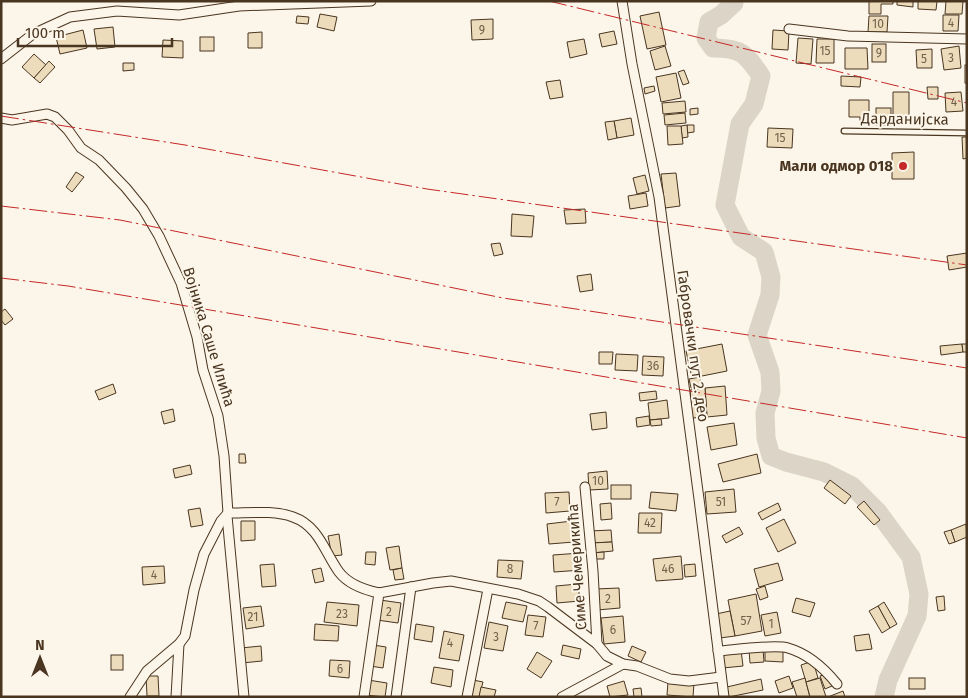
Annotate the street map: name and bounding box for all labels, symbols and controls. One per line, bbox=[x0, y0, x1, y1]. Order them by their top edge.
scale bar bbox=[18, 15, 171, 47]
house number: 4 bbox=[948, 16, 955, 30]
house number: 10 bbox=[872, 17, 884, 31]
house number: 9 bbox=[479, 23, 485, 37]
text: 100 m bbox=[25, 24, 65, 42]
house number: 15 bbox=[819, 44, 831, 58]
house number: 9 bbox=[876, 46, 882, 60]
house number: 3 bbox=[948, 51, 954, 65]
house number: 5 bbox=[921, 52, 927, 66]
house number: 4 bbox=[951, 95, 958, 109]
street label: Дарданијска bbox=[860, 109, 949, 129]
house number: 15 bbox=[774, 131, 786, 145]
place label: Мали одмор 018 bbox=[779, 157, 893, 175]
marker: Мали одмор 018 bbox=[897, 160, 909, 172]
street label: Војника Саше Илића bbox=[179, 265, 239, 409]
street label: Габровачки пут 2. део bbox=[673, 269, 713, 423]
house number: 36 bbox=[647, 359, 659, 373]
house number: 10 bbox=[592, 474, 604, 488]
house number: 7 bbox=[554, 495, 560, 509]
house number: 51 bbox=[716, 495, 726, 509]
street label: Симе Чемерикића bbox=[564, 503, 590, 631]
house number: 42 bbox=[644, 516, 656, 530]
house number: 8 bbox=[507, 562, 514, 576]
house number: 46 bbox=[662, 562, 674, 576]
house number: 4 bbox=[151, 568, 158, 582]
house number: 2 bbox=[605, 592, 611, 606]
house number: 2 bbox=[386, 605, 392, 619]
house number: 23 bbox=[336, 607, 348, 621]
house number: 21 bbox=[248, 610, 258, 624]
house number: 57 bbox=[740, 614, 752, 628]
house number: 1 bbox=[768, 617, 774, 631]
house number: 7 bbox=[533, 619, 539, 633]
house number: 6 bbox=[610, 623, 616, 637]
house number: 3 bbox=[493, 630, 499, 644]
north arrow bbox=[15, 633, 65, 683]
house number: 4 bbox=[447, 636, 454, 650]
text: N bbox=[35, 637, 45, 654]
house number: 6 bbox=[337, 662, 343, 676]

